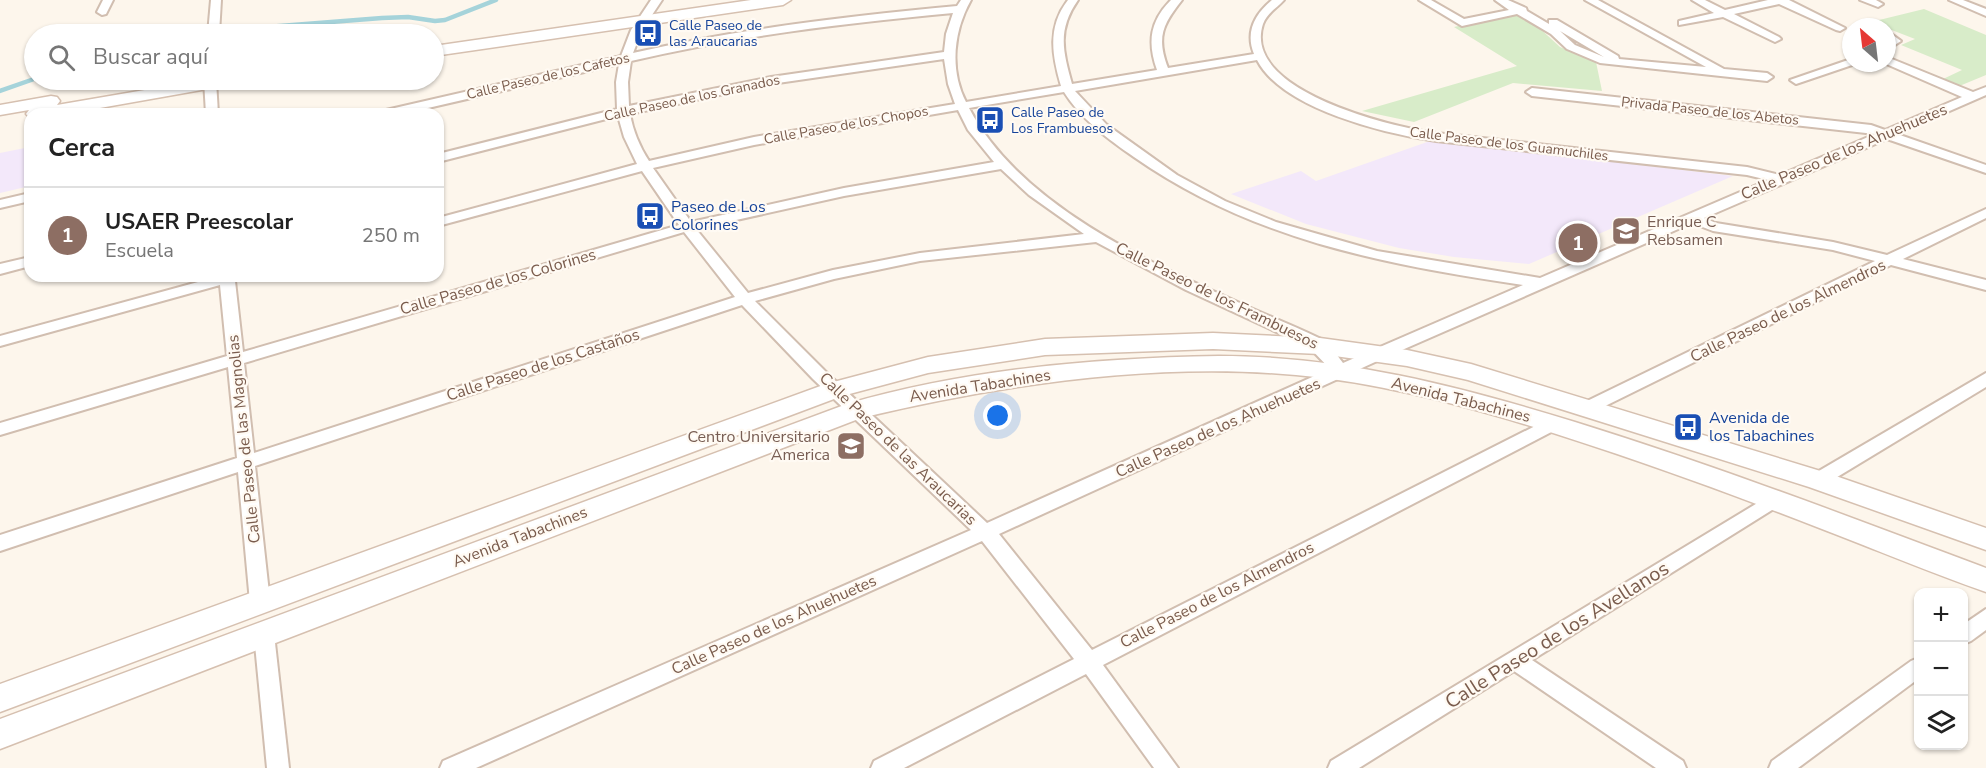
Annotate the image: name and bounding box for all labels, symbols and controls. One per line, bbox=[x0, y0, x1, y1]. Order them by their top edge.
place label: Calle Paseo de las Araucarias bbox=[669, 16, 762, 51]
bus stop icon: Calle Paseo de las Araucarias bbox=[632, 17, 664, 49]
north arrow bbox=[1842, 18, 1896, 72]
search box bbox=[24, 24, 444, 90]
icon: search bbox=[45, 41, 78, 74]
text: Buscar aquí bbox=[93, 42, 208, 72]
street label: Calle Paseo de los Cafetos bbox=[465, 48, 632, 104]
street label: Calle Paseo de los Granados bbox=[602, 70, 782, 126]
street label: Privada Paseo de los Abetos bbox=[1620, 92, 1800, 130]
street label: Calle Paseo de los Ahuehuetes bbox=[1737, 98, 1951, 206]
street label: Calle Paseo de los Chopos bbox=[762, 101, 930, 149]
place label: Calle Paseo de Los Frambuesos bbox=[1011, 103, 1114, 138]
bus stop icon: Calle Paseo de Los Frambuesos bbox=[974, 104, 1006, 136]
street label: Calle Paseo de los Guamuchiles bbox=[1409, 122, 1610, 166]
text: Cerca bbox=[48, 130, 115, 165]
place label: Paseo de Los Colorines bbox=[671, 196, 766, 236]
bus stop icon: Paseo de Los Colorines bbox=[634, 200, 666, 232]
text: USAER Preescolar bbox=[105, 207, 293, 237]
place label: Enrique C Rebsamen bbox=[1647, 211, 1723, 251]
school or university icon: Enrique C Rebsamen bbox=[1610, 215, 1642, 247]
pin: 1 bbox=[1558, 220, 1598, 266]
text: 1 bbox=[62, 222, 74, 249]
text: 250 m bbox=[362, 222, 420, 249]
text: Escuela bbox=[105, 237, 174, 264]
street label: Calle Paseo de los Frambuesos bbox=[1112, 237, 1322, 355]
street label: Calle Paseo de los Colorines bbox=[397, 243, 599, 321]
street label: Calle Paseo de los Almendros bbox=[1687, 254, 1889, 368]
street label: Calle Paseo de los Castaños bbox=[443, 323, 643, 407]
street label: Calle Paseo de las Magnolias bbox=[222, 334, 266, 544]
street label: Avenida Tabachines bbox=[908, 364, 1052, 408]
street label: Calle Paseo de las Araucarias bbox=[814, 368, 982, 530]
street label: Avenida Tabachines bbox=[1389, 372, 1533, 428]
street label: Calle Paseo de los Ahuehuetes bbox=[1112, 373, 1324, 483]
your location bbox=[983, 401, 1012, 430]
place label: Avenida de los Tabachines bbox=[1709, 407, 1815, 447]
bus stop icon: Avenida de los Tabachines bbox=[1672, 411, 1704, 443]
place label: Centro Universitario America bbox=[687, 426, 830, 466]
school or university icon: Centro Universitario America bbox=[835, 430, 867, 462]
street label: Avenida Tabachines bbox=[449, 501, 591, 573]
street label: Calle Paseo de los Almendros bbox=[1116, 536, 1318, 654]
street label: Calle Paseo de los Avellanos bbox=[1440, 555, 1674, 715]
street label: Calle Paseo de los Ahuehuetes bbox=[668, 570, 880, 680]
map controls bbox=[1914, 588, 1968, 750]
button: + bbox=[1914, 588, 1968, 642]
button: − bbox=[1914, 642, 1968, 696]
button: layers bbox=[1914, 696, 1968, 750]

